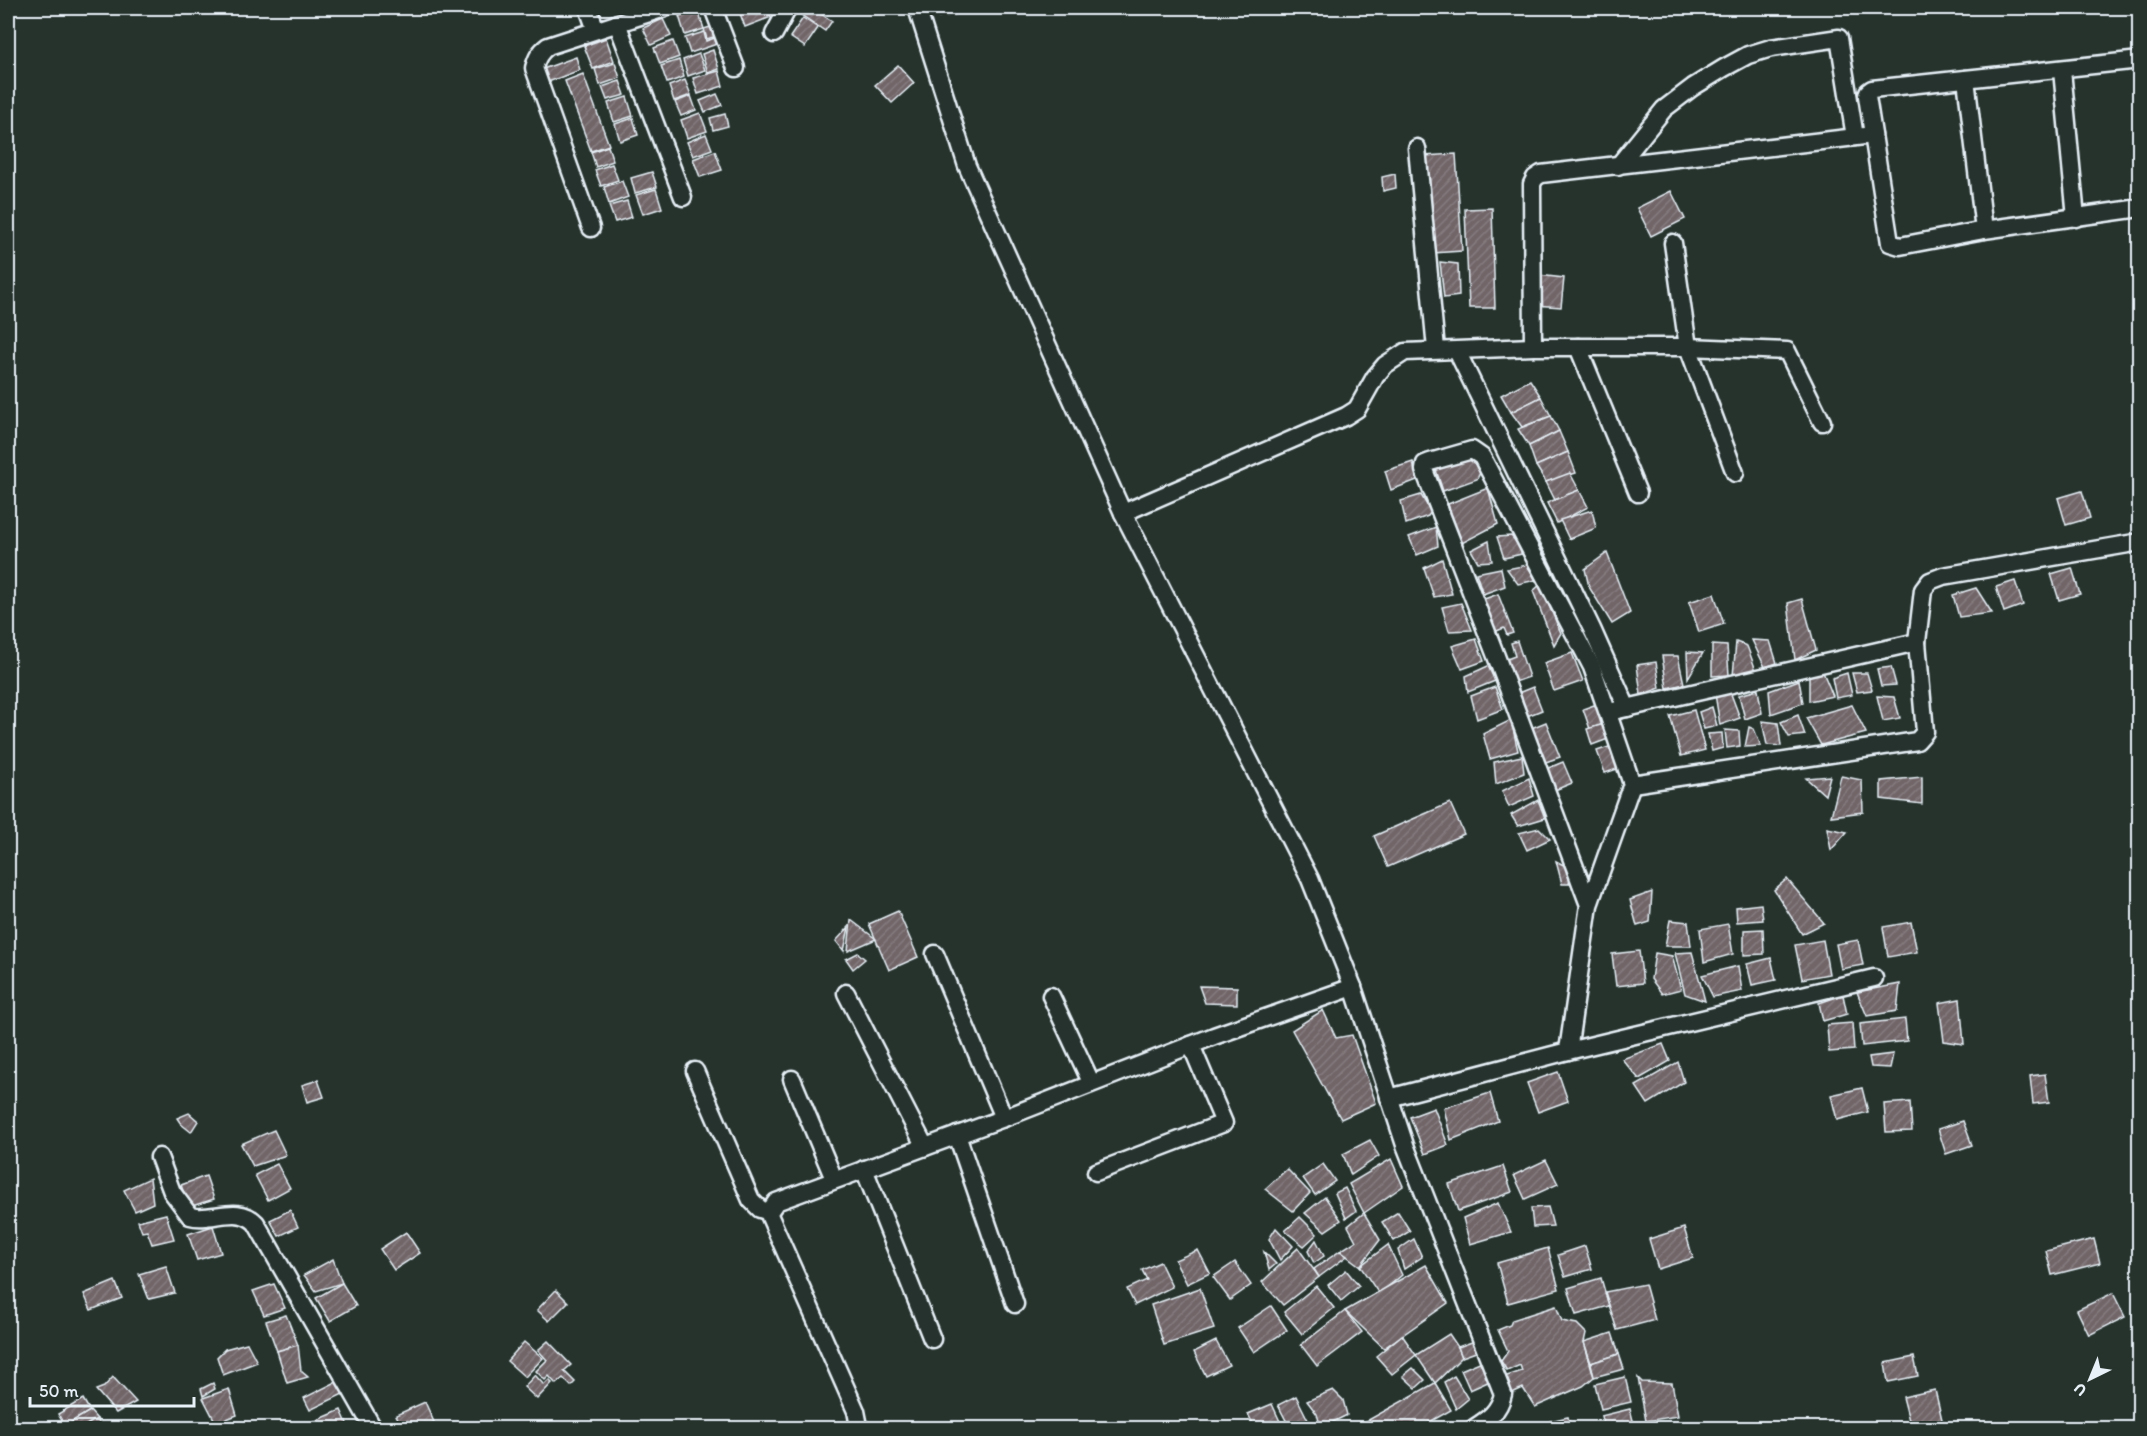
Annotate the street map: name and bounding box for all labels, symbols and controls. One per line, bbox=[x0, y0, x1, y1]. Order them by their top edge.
north arrow bbox=[2060, 1349, 2120, 1409]
scale bar bbox=[30, 1370, 194, 1408]
text: U bbox=[2070, 1379, 2090, 1400]
text: 50 m bbox=[39, 1380, 79, 1402]

